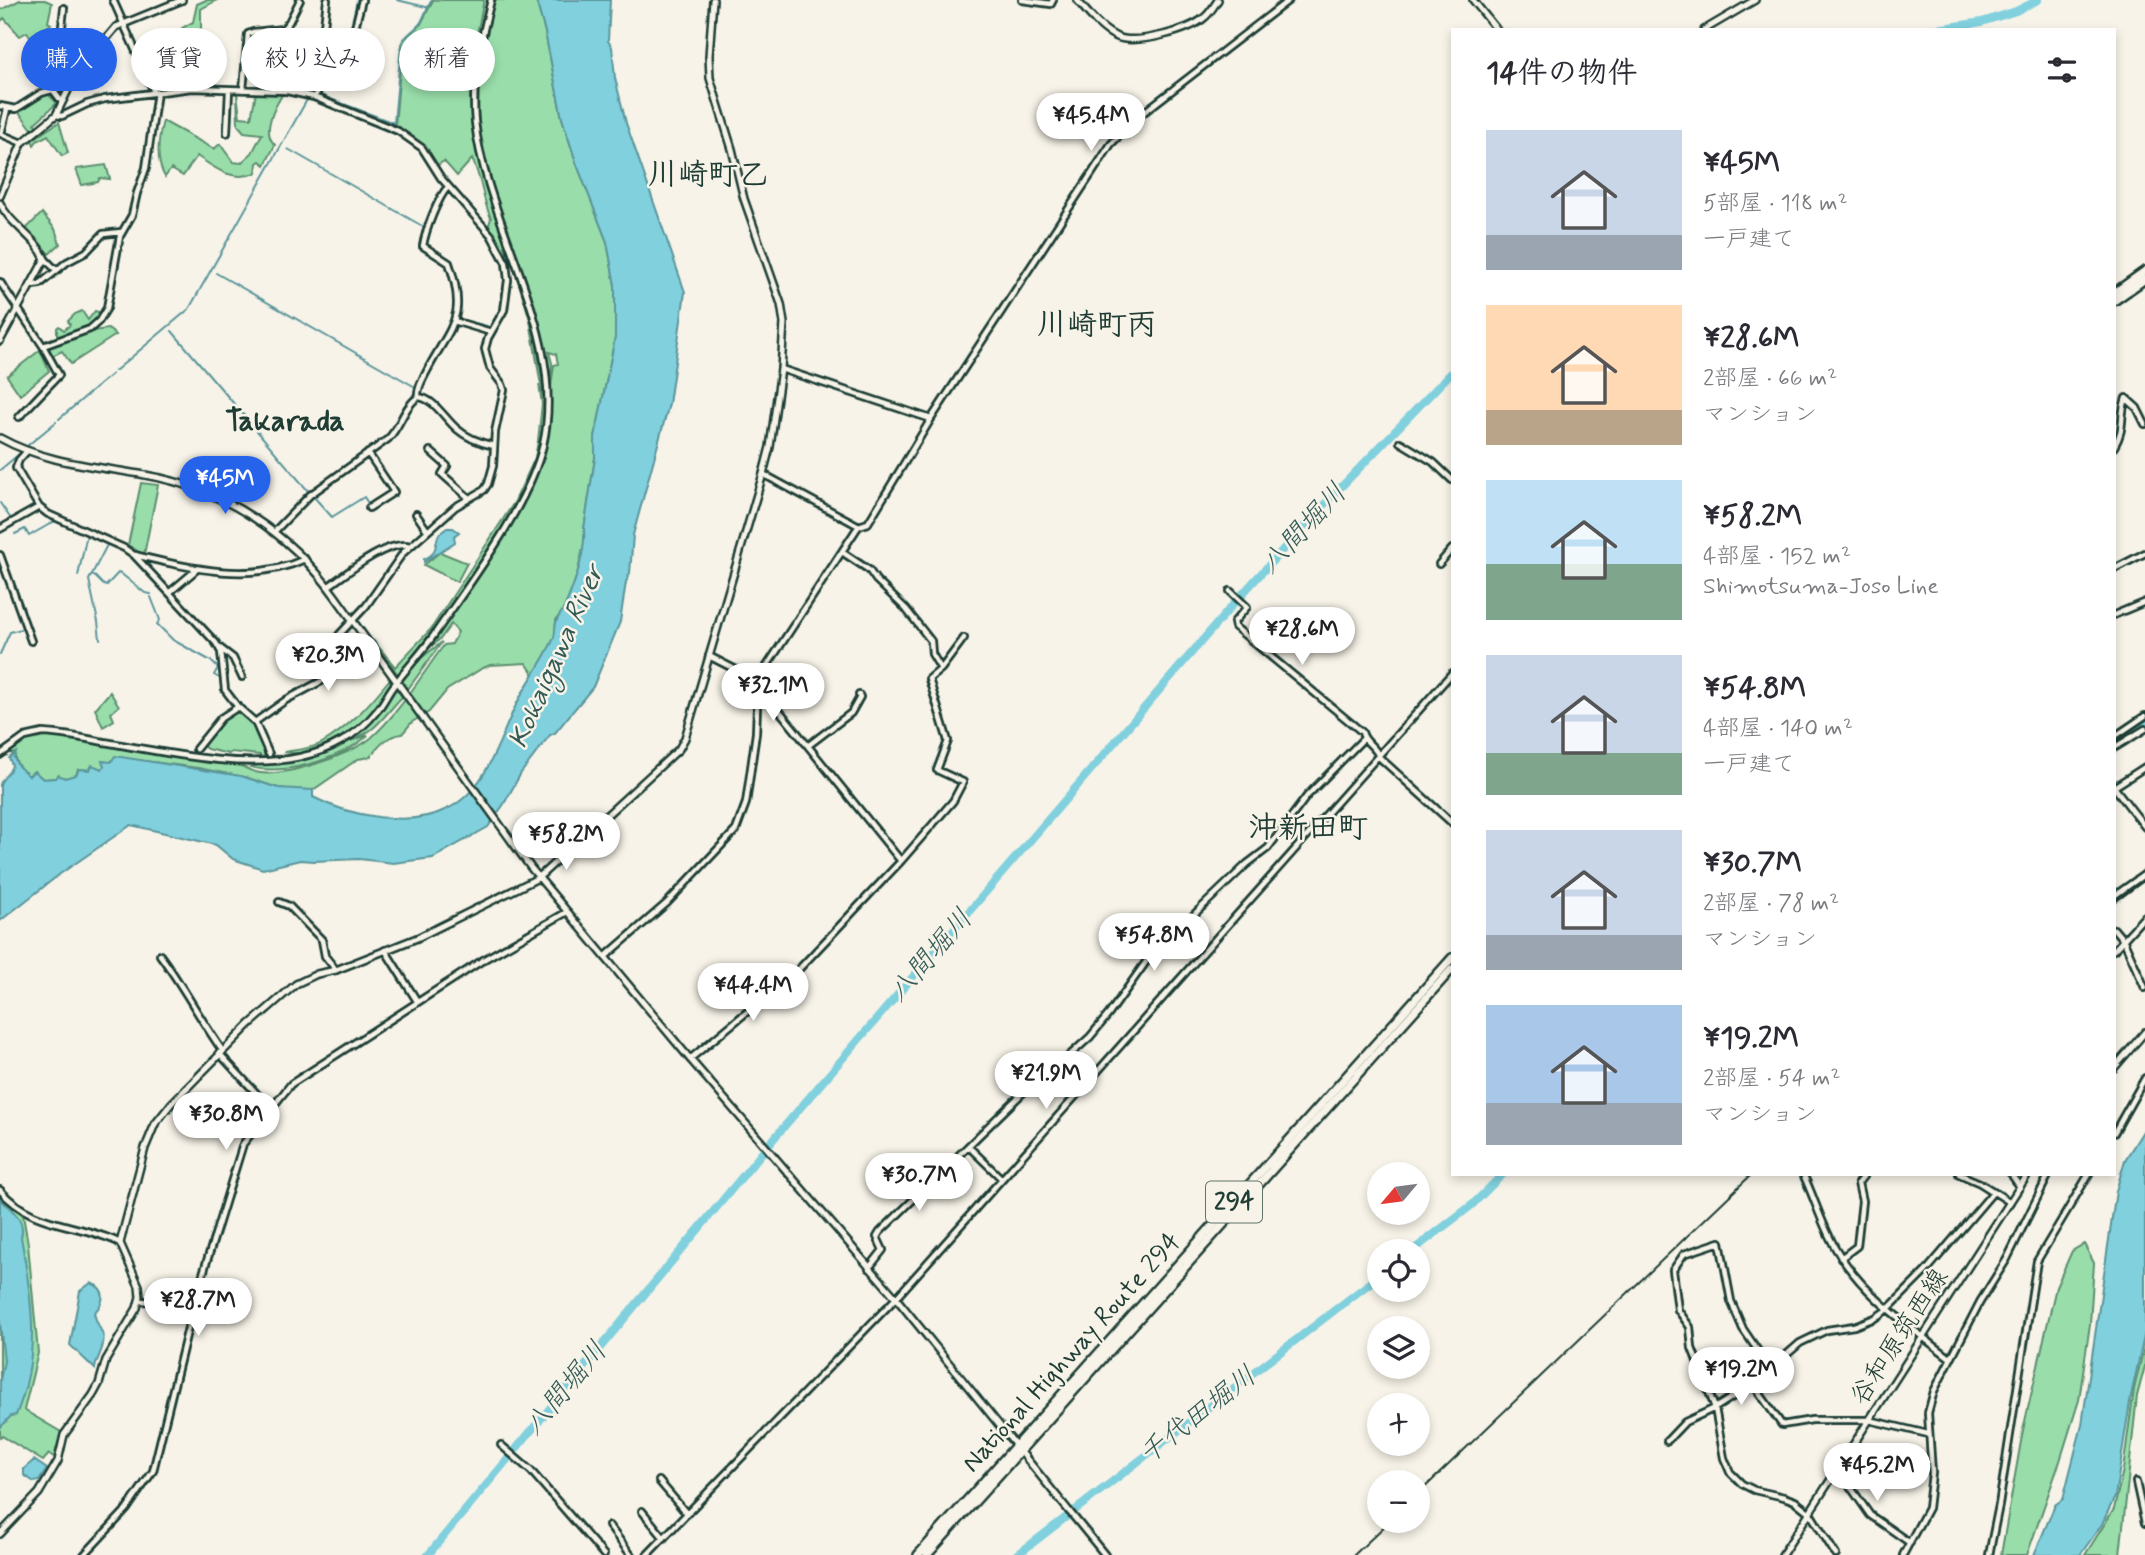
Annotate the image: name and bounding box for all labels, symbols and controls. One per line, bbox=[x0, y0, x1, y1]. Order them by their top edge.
chip: 購入 bbox=[21, 28, 117, 91]
chip: 賃貸 bbox=[131, 28, 227, 91]
chip: 絞り込み bbox=[241, 28, 385, 91]
chip: 新着 bbox=[399, 28, 495, 91]
icon: filters bbox=[2043, 51, 2081, 89]
text: 14件の物件 bbox=[1486, 54, 1638, 93]
pin: ¥45.4M bbox=[1034, 94, 1148, 153]
text: ¥45.4M bbox=[1052, 101, 1130, 131]
text: ¥45M bbox=[1703, 144, 1780, 183]
district label: 川崎町乙 bbox=[648, 156, 768, 195]
icon: home bbox=[1542, 158, 1626, 242]
text: 5部屋 · 118 m² bbox=[1703, 189, 1848, 219]
text: 一戸建て bbox=[1703, 225, 1795, 255]
district label: 川崎町丙 bbox=[1037, 306, 1157, 345]
text: ¥28.6M bbox=[1703, 319, 1799, 358]
icon: home bbox=[1542, 333, 1626, 417]
text: 2部屋 · 66 m² bbox=[1703, 364, 1837, 394]
text: マンション bbox=[1703, 400, 1817, 430]
district label: Takarada bbox=[225, 402, 345, 441]
pin: ¥45M bbox=[184, 456, 266, 516]
text: ¥45M bbox=[195, 464, 255, 494]
water label: 八間堀川 bbox=[1252, 475, 1356, 583]
text: ¥58.2M bbox=[1703, 497, 1802, 536]
icon: home bbox=[1542, 508, 1626, 592]
text: 4部屋 · 152 m² bbox=[1703, 542, 1851, 572]
water label: Kokaigawa River bbox=[500, 557, 617, 755]
text: Shimotsuma-Joso Line bbox=[1703, 572, 1939, 602]
pin: ¥28.6M bbox=[1245, 608, 1359, 667]
text: ¥28.6M bbox=[1265, 615, 1339, 645]
pin: ¥20.3M bbox=[271, 634, 385, 693]
text: ¥20.3M bbox=[291, 641, 365, 671]
pin: ¥32.1M bbox=[716, 664, 830, 723]
text: ¥54.8M bbox=[1703, 669, 1806, 708]
text: ¥32.1M bbox=[737, 671, 809, 701]
icon: home bbox=[1542, 683, 1626, 767]
text: 4部屋 · 140 m² bbox=[1703, 714, 1853, 744]
text: 一戸建て bbox=[1703, 750, 1795, 780]
district label: 沖新田町 bbox=[1248, 809, 1368, 848]
pin: ¥58.2M bbox=[509, 812, 623, 872]
text: ¥58.2M bbox=[528, 820, 604, 850]
text: ¥30.7M bbox=[1703, 844, 1802, 883]
icon: home bbox=[1542, 858, 1626, 942]
text: 2部屋 · 78 m² bbox=[1703, 889, 1839, 919]
water label: 八間堀川 bbox=[880, 902, 982, 1010]
pin: ¥54.8M bbox=[1097, 914, 1211, 973]
text: ¥54.8M bbox=[1115, 921, 1193, 951]
text: マンション bbox=[1703, 925, 1817, 955]
pin: ¥44.4M bbox=[696, 964, 810, 1023]
text: ¥44.4M bbox=[714, 971, 792, 1001]
text: ¥19.2M bbox=[1703, 1019, 1799, 1058]
icon: home bbox=[1542, 1033, 1626, 1117]
pin: ¥21.9M bbox=[989, 1052, 1103, 1111]
text: ¥21.9M bbox=[1011, 1059, 1081, 1089]
text: 2部屋 · 54 m² bbox=[1703, 1064, 1840, 1094]
pin: ¥30.8M bbox=[169, 1092, 283, 1152]
text: ¥30.8M bbox=[189, 1100, 263, 1130]
text: マンション bbox=[1703, 1100, 1817, 1130]
pin: ¥30.7M bbox=[862, 1154, 976, 1213]
text: ¥30.7M bbox=[881, 1161, 957, 1191]
north arrow bbox=[1367, 1162, 1430, 1225]
map controls bbox=[1367, 1162, 1430, 1533]
road number: 294 bbox=[1206, 1182, 1262, 1222]
street label: National Highway Route 294 bbox=[955, 1226, 1189, 1480]
button: locate bbox=[1367, 1239, 1430, 1302]
street label: 谷和原筑西線 bbox=[1843, 1262, 1957, 1412]
pin: ¥28.7M bbox=[141, 1278, 255, 1338]
text: ¥28.7M bbox=[160, 1286, 236, 1316]
button: layers bbox=[1367, 1316, 1430, 1379]
water label: 八間堀川 bbox=[516, 1334, 616, 1444]
pin: ¥19.2M bbox=[1684, 1348, 1798, 1407]
text: ¥19.2M bbox=[1704, 1355, 1778, 1385]
water label: 千代田堀川 bbox=[1131, 1358, 1265, 1474]
button: + bbox=[1367, 1393, 1430, 1456]
pin: ¥45.2M bbox=[1820, 1444, 1934, 1503]
text: ¥45.2M bbox=[1839, 1451, 1915, 1481]
button: − bbox=[1367, 1470, 1430, 1533]

